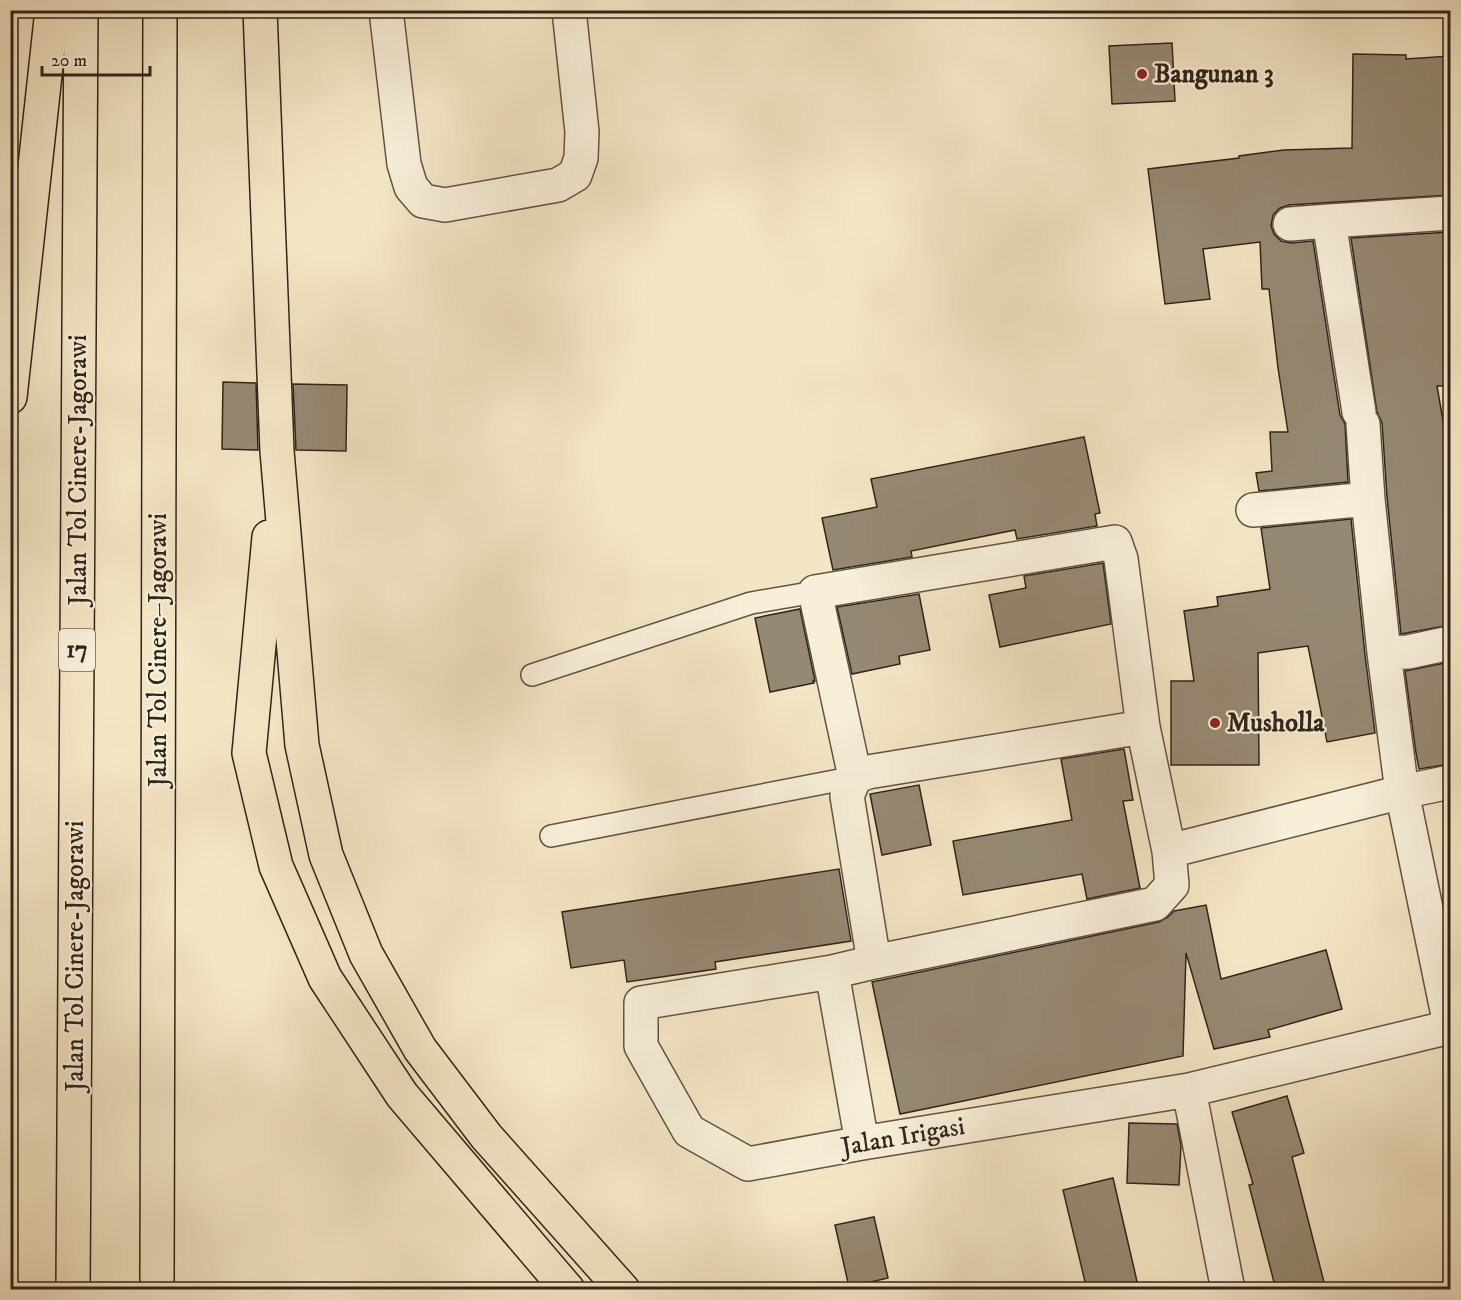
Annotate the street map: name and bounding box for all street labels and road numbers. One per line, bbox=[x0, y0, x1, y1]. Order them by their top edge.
street label: Jalan Tol Cinere-Jagorawi bbox=[62, 335, 95, 607]
street label: Jalan Tol Cinere–Jagorawi bbox=[142, 513, 175, 789]
road number: 17 bbox=[59, 629, 95, 671]
street label: Jalan Tol Cinere-Jagorawi bbox=[59, 821, 92, 1093]
street label: Jalan Irigasi bbox=[837, 1110, 967, 1164]

